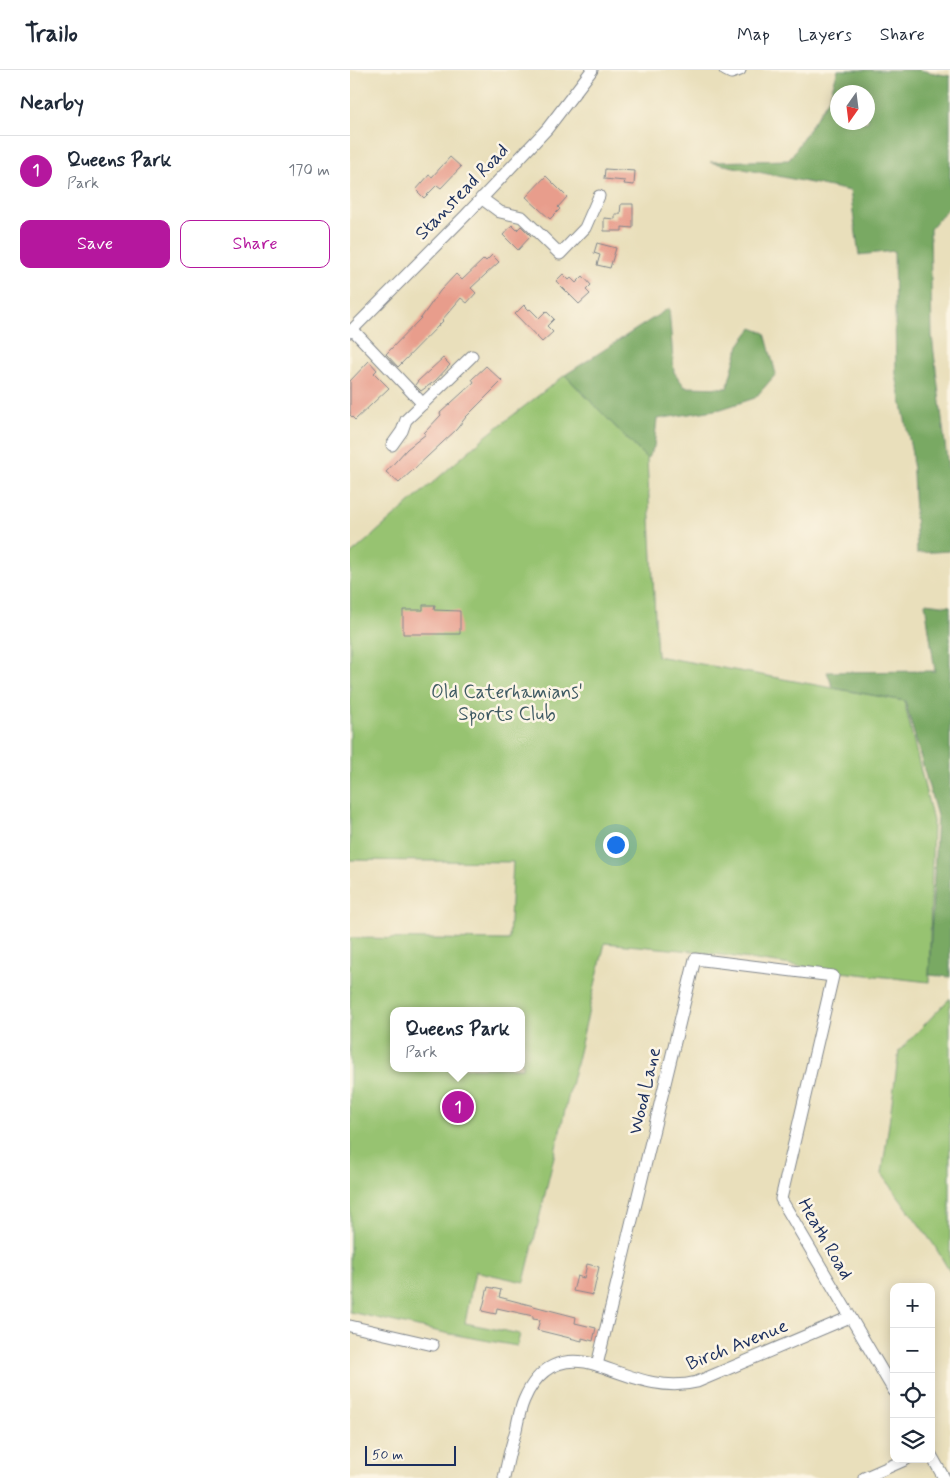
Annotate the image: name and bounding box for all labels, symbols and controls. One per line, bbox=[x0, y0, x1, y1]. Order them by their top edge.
text: Trailo bbox=[25, 19, 78, 50]
text: Map bbox=[737, 23, 770, 47]
text: Layers bbox=[798, 23, 852, 47]
text: Share bbox=[880, 23, 925, 47]
north arrow bbox=[830, 85, 875, 130]
text: Nearby bbox=[20, 89, 84, 117]
street label: Stanstead Road bbox=[410, 138, 514, 246]
text: Queens Park bbox=[67, 148, 171, 173]
text: 1 bbox=[32, 160, 40, 181]
text: 170 m bbox=[288, 160, 330, 181]
text: Park bbox=[67, 173, 99, 194]
button: Save bbox=[20, 220, 170, 268]
button: Share bbox=[180, 220, 330, 268]
park label: Old Caterhamians' Sports Club bbox=[431, 680, 583, 727]
your location bbox=[603, 832, 629, 858]
popup bbox=[390, 1007, 525, 1072]
text: Queens Park bbox=[405, 1017, 510, 1042]
text: Park bbox=[405, 1042, 437, 1063]
street label: Wood Lane bbox=[623, 1045, 667, 1137]
pin: 1 bbox=[442, 1088, 474, 1126]
street label: Heath Road bbox=[792, 1194, 858, 1284]
map controls bbox=[890, 1283, 935, 1463]
button: + bbox=[890, 1283, 935, 1328]
street label: Birch Avenue bbox=[682, 1313, 792, 1377]
button: − bbox=[890, 1328, 935, 1373]
button: locate bbox=[890, 1373, 935, 1418]
button: layers bbox=[890, 1418, 935, 1463]
scale bar bbox=[365, 1443, 456, 1466]
text: 50 m bbox=[372, 1446, 403, 1464]

